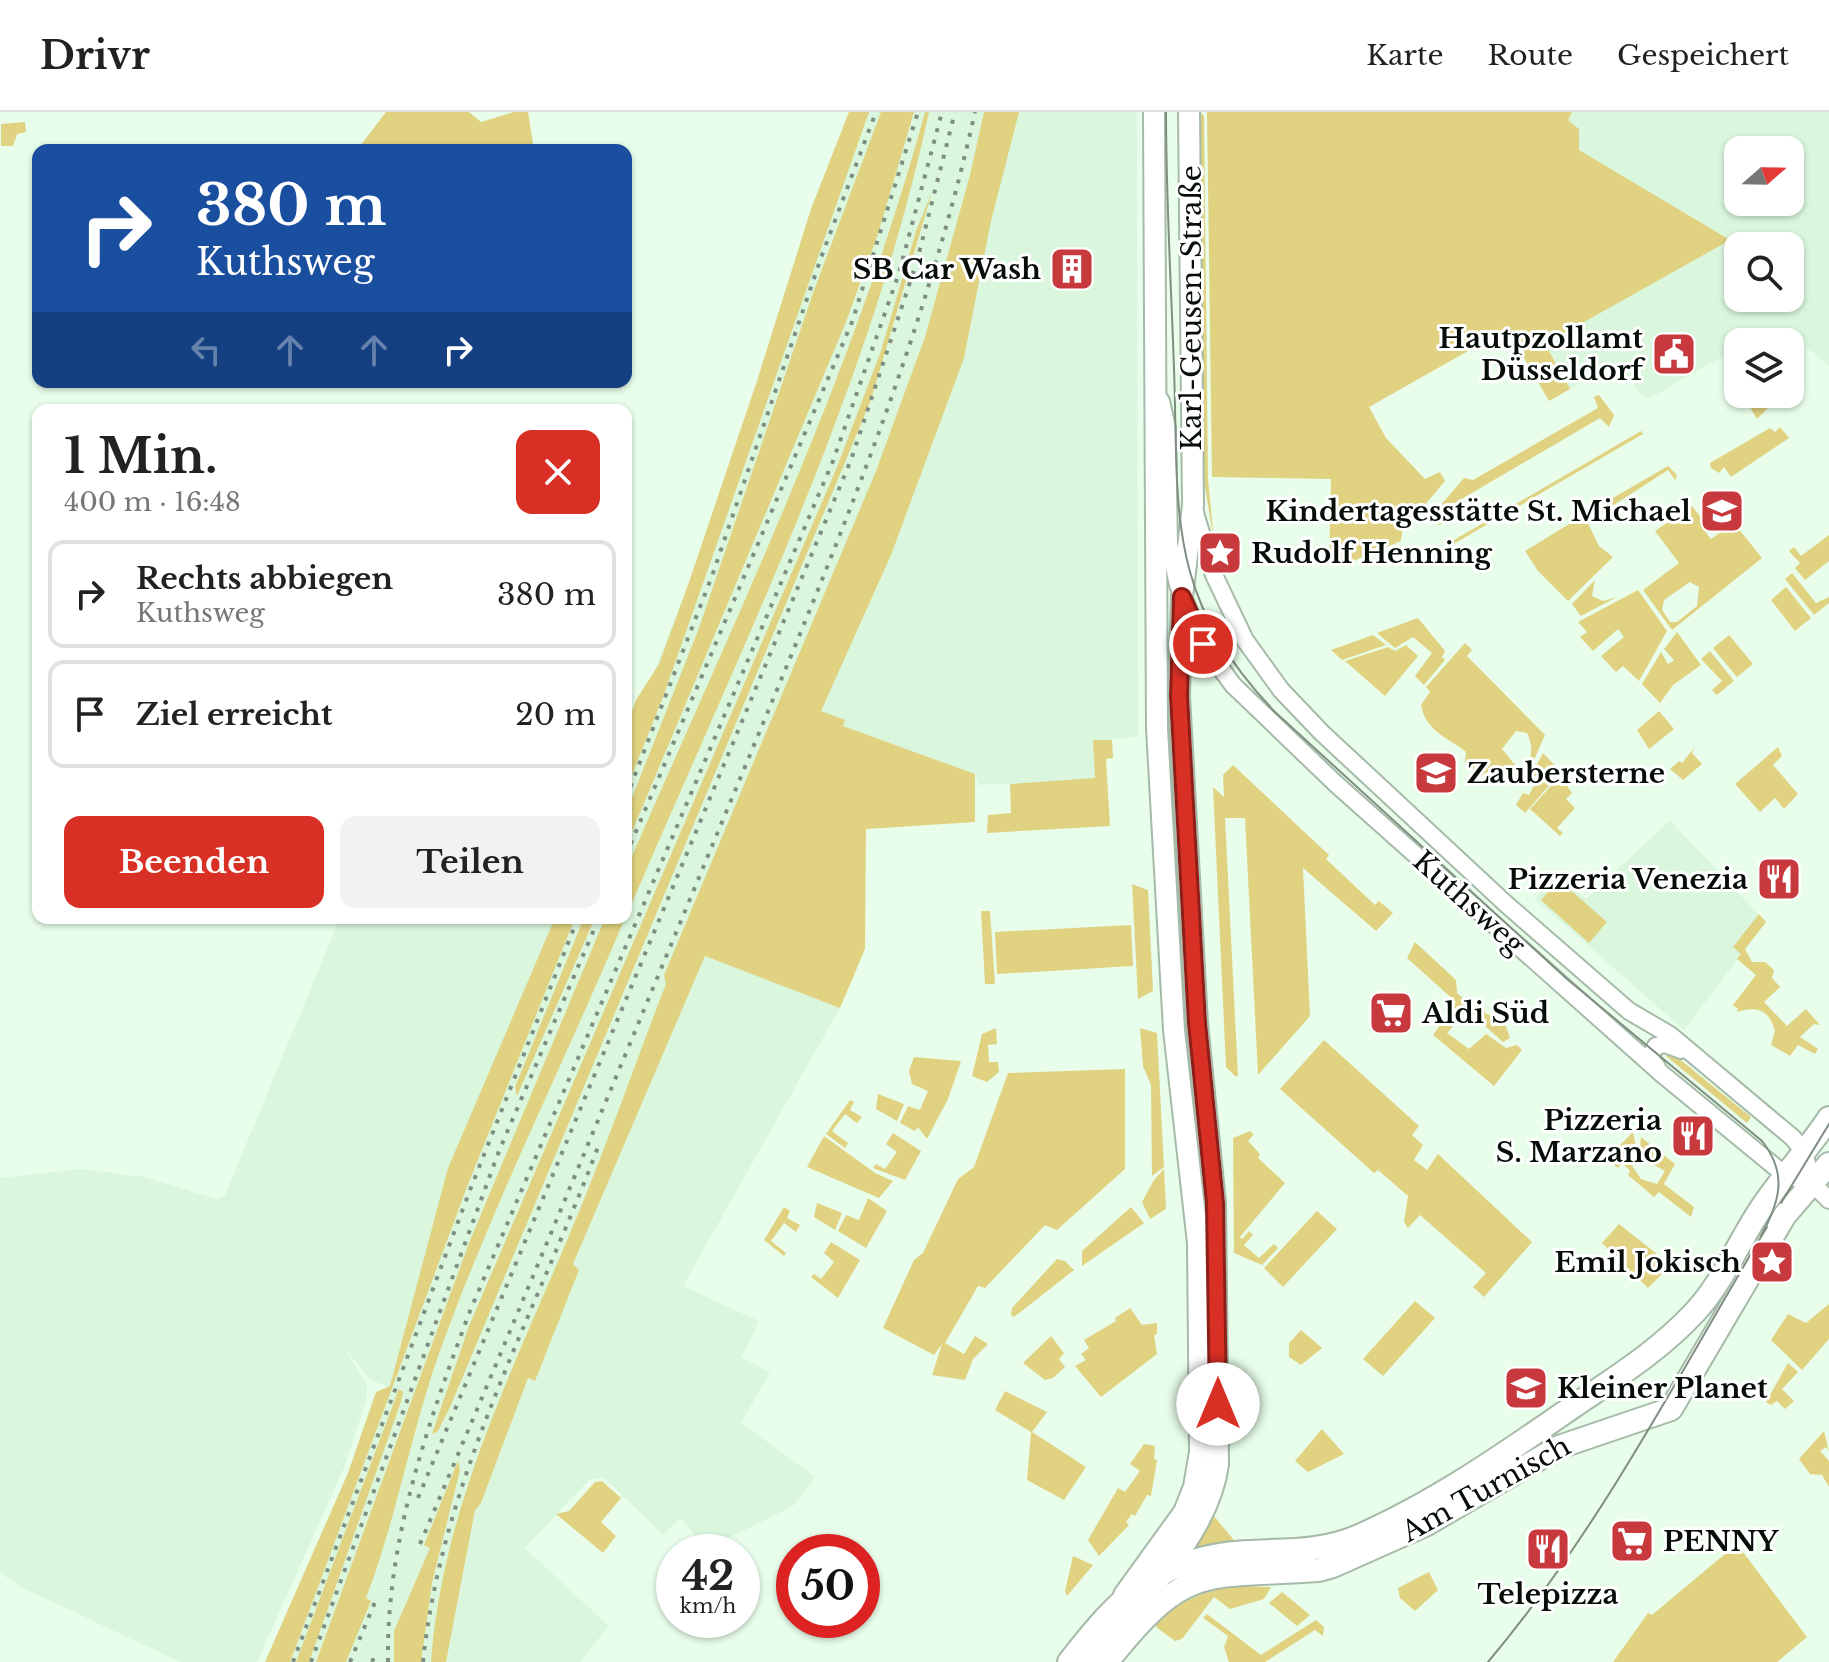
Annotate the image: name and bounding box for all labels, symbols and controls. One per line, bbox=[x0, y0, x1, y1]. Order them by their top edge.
text: Drivr bbox=[40, 32, 150, 79]
text: Karte bbox=[1366, 38, 1444, 73]
text: Route bbox=[1488, 38, 1573, 73]
text: Gespeichert bbox=[1617, 38, 1789, 73]
north arrow bbox=[1724, 136, 1804, 216]
map controls bbox=[1724, 136, 1804, 408]
street label: Karl-Geusen-Straße bbox=[1174, 165, 1209, 451]
text: 380 m bbox=[196, 171, 386, 240]
icon: right bbox=[64, 176, 168, 280]
button: search bbox=[1724, 232, 1804, 312]
text: Kuthsweg bbox=[196, 240, 375, 285]
building icon: SB Car Wash bbox=[1048, 245, 1096, 293]
place label: SB Car Wash bbox=[853, 252, 1041, 287]
place label: Hautpzollamt Düsseldorf bbox=[1439, 321, 1646, 388]
icon: left bbox=[184, 328, 228, 372]
icon: ahead bbox=[268, 328, 312, 372]
icon: ahead bbox=[352, 328, 396, 372]
icon: right bbox=[436, 328, 480, 372]
button: layers bbox=[1724, 328, 1804, 408]
public building icon: Hautpzollamt Düsseldorf bbox=[1650, 330, 1698, 378]
text: 1 Min. bbox=[64, 426, 217, 486]
button: close bbox=[516, 430, 600, 514]
text: 400 m · 16:48 bbox=[64, 486, 241, 518]
school or university icon: Kindertagesstätte St. Michael bbox=[1698, 487, 1746, 535]
place label: Kindertagesstätte St. Michael bbox=[1265, 494, 1691, 529]
place icon: Rudolf Henning bbox=[1196, 529, 1244, 577]
place label: Rudolf Henning bbox=[1251, 536, 1492, 571]
text: Rechts abbiegen bbox=[136, 560, 393, 597]
icon: right bbox=[68, 572, 112, 616]
text: 380 m bbox=[497, 576, 596, 613]
text: Kuthsweg bbox=[136, 597, 265, 629]
pin bbox=[1169, 610, 1237, 678]
icon: arrive bbox=[1181, 622, 1225, 666]
icon: arrive bbox=[68, 692, 112, 736]
text: Ziel erreicht bbox=[136, 696, 332, 733]
text: 20 m bbox=[515, 696, 596, 733]
school or university icon: Zaubersterne bbox=[1412, 749, 1460, 797]
place label: Zaubersterne bbox=[1467, 756, 1665, 791]
button: Beenden bbox=[64, 816, 324, 908]
button: Teilen bbox=[340, 816, 600, 908]
street label: Kuthsweg bbox=[1406, 844, 1533, 963]
restaurant icon: Pizzeria Venezia bbox=[1755, 855, 1803, 903]
place label: Pizzeria Venezia bbox=[1508, 862, 1748, 897]
supermarket icon: Aldi Süd bbox=[1367, 989, 1415, 1037]
place label: Aldi Süd bbox=[1421, 996, 1549, 1031]
place label: Pizzeria S. Marzano bbox=[1496, 1103, 1662, 1170]
restaurant icon: Pizzeria S. Marzano bbox=[1669, 1112, 1717, 1160]
place icon: Emil Jokisch bbox=[1748, 1238, 1796, 1286]
place label: Emil Jokisch bbox=[1554, 1245, 1741, 1280]
position arrow bbox=[1176, 1362, 1260, 1446]
school or university icon: Kleiner Planet bbox=[1502, 1364, 1550, 1412]
place label: Kleiner Planet bbox=[1557, 1371, 1768, 1406]
street label: Am Turnisch bbox=[1395, 1428, 1577, 1550]
supermarket icon: PENNY bbox=[1608, 1517, 1656, 1565]
place label: PENNY bbox=[1663, 1524, 1779, 1559]
restaurant icon: Telepizza bbox=[1524, 1525, 1572, 1573]
speed limit sign: 50 bbox=[776, 1534, 880, 1638]
text: 42 bbox=[682, 1551, 734, 1601]
place label: Telepizza bbox=[1477, 1577, 1619, 1612]
text: km/h bbox=[680, 1594, 736, 1618]

